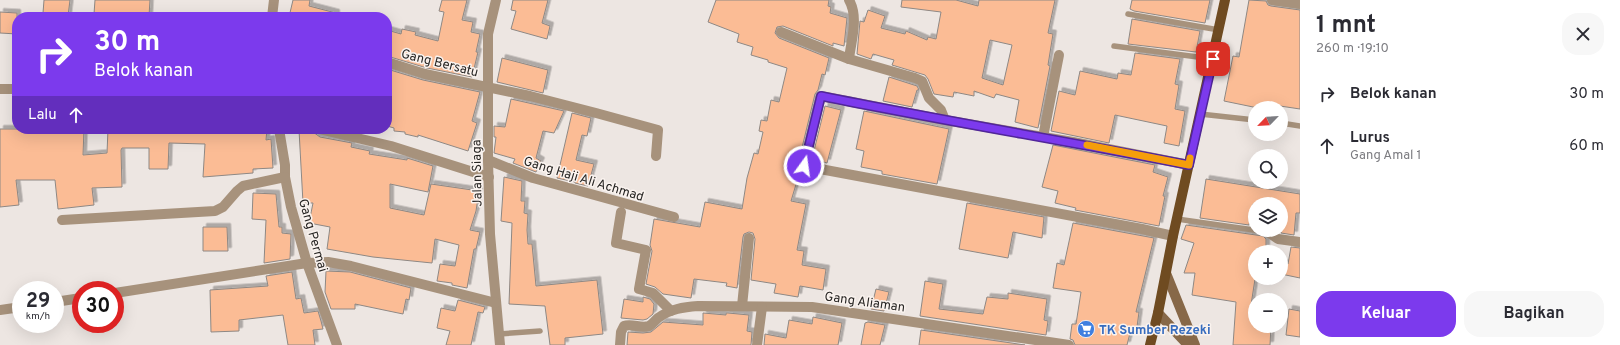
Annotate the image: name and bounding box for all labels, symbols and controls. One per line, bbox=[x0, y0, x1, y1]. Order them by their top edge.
text: 1 mnt bbox=[1316, 11, 1376, 41]
button: close bbox=[1562, 13, 1604, 55]
text: 30 m bbox=[94, 25, 160, 61]
icon: right bbox=[28, 28, 80, 80]
text: 260 m · 19:10 bbox=[1316, 41, 1389, 57]
pin bbox=[1196, 42, 1230, 76]
street label: Gang Bersatu bbox=[399, 47, 480, 81]
icon: arrive bbox=[1202, 48, 1224, 70]
text: Belok kanan bbox=[94, 60, 193, 83]
icon: right bbox=[1316, 83, 1338, 105]
text: Belok kanan bbox=[1350, 85, 1437, 104]
text: 30 m bbox=[1569, 85, 1604, 104]
north arrow bbox=[1248, 101, 1288, 141]
map controls bbox=[1248, 101, 1288, 333]
icon: ahead bbox=[65, 104, 87, 126]
text: Lalu bbox=[28, 106, 57, 125]
text: Lurus bbox=[1350, 129, 1390, 148]
icon: ahead bbox=[1316, 135, 1338, 157]
text: 60 m bbox=[1569, 137, 1604, 156]
street label: Jalan Siaga bbox=[469, 139, 487, 207]
position arrow bbox=[783, 145, 825, 187]
text: Gang Amal 1 bbox=[1350, 148, 1421, 164]
button: search bbox=[1248, 149, 1288, 189]
street label: Gang Haji Ali Achmad bbox=[521, 154, 646, 206]
street label: Gang Permai bbox=[294, 197, 330, 274]
button: layers bbox=[1248, 197, 1288, 237]
button: + bbox=[1248, 245, 1288, 285]
speed limit sign: 30 bbox=[72, 281, 124, 333]
text: 29 bbox=[26, 289, 50, 315]
street label: Gang Aliaman bbox=[823, 289, 906, 317]
button: Keluar bbox=[1316, 291, 1456, 337]
button: Bagikan bbox=[1464, 291, 1604, 337]
button: − bbox=[1248, 293, 1288, 333]
text: km/h bbox=[26, 310, 50, 323]
supermarket icon: TK Sumber Rezeki bbox=[1076, 319, 1096, 339]
place label: TK Sumber Rezeki bbox=[1099, 323, 1211, 339]

